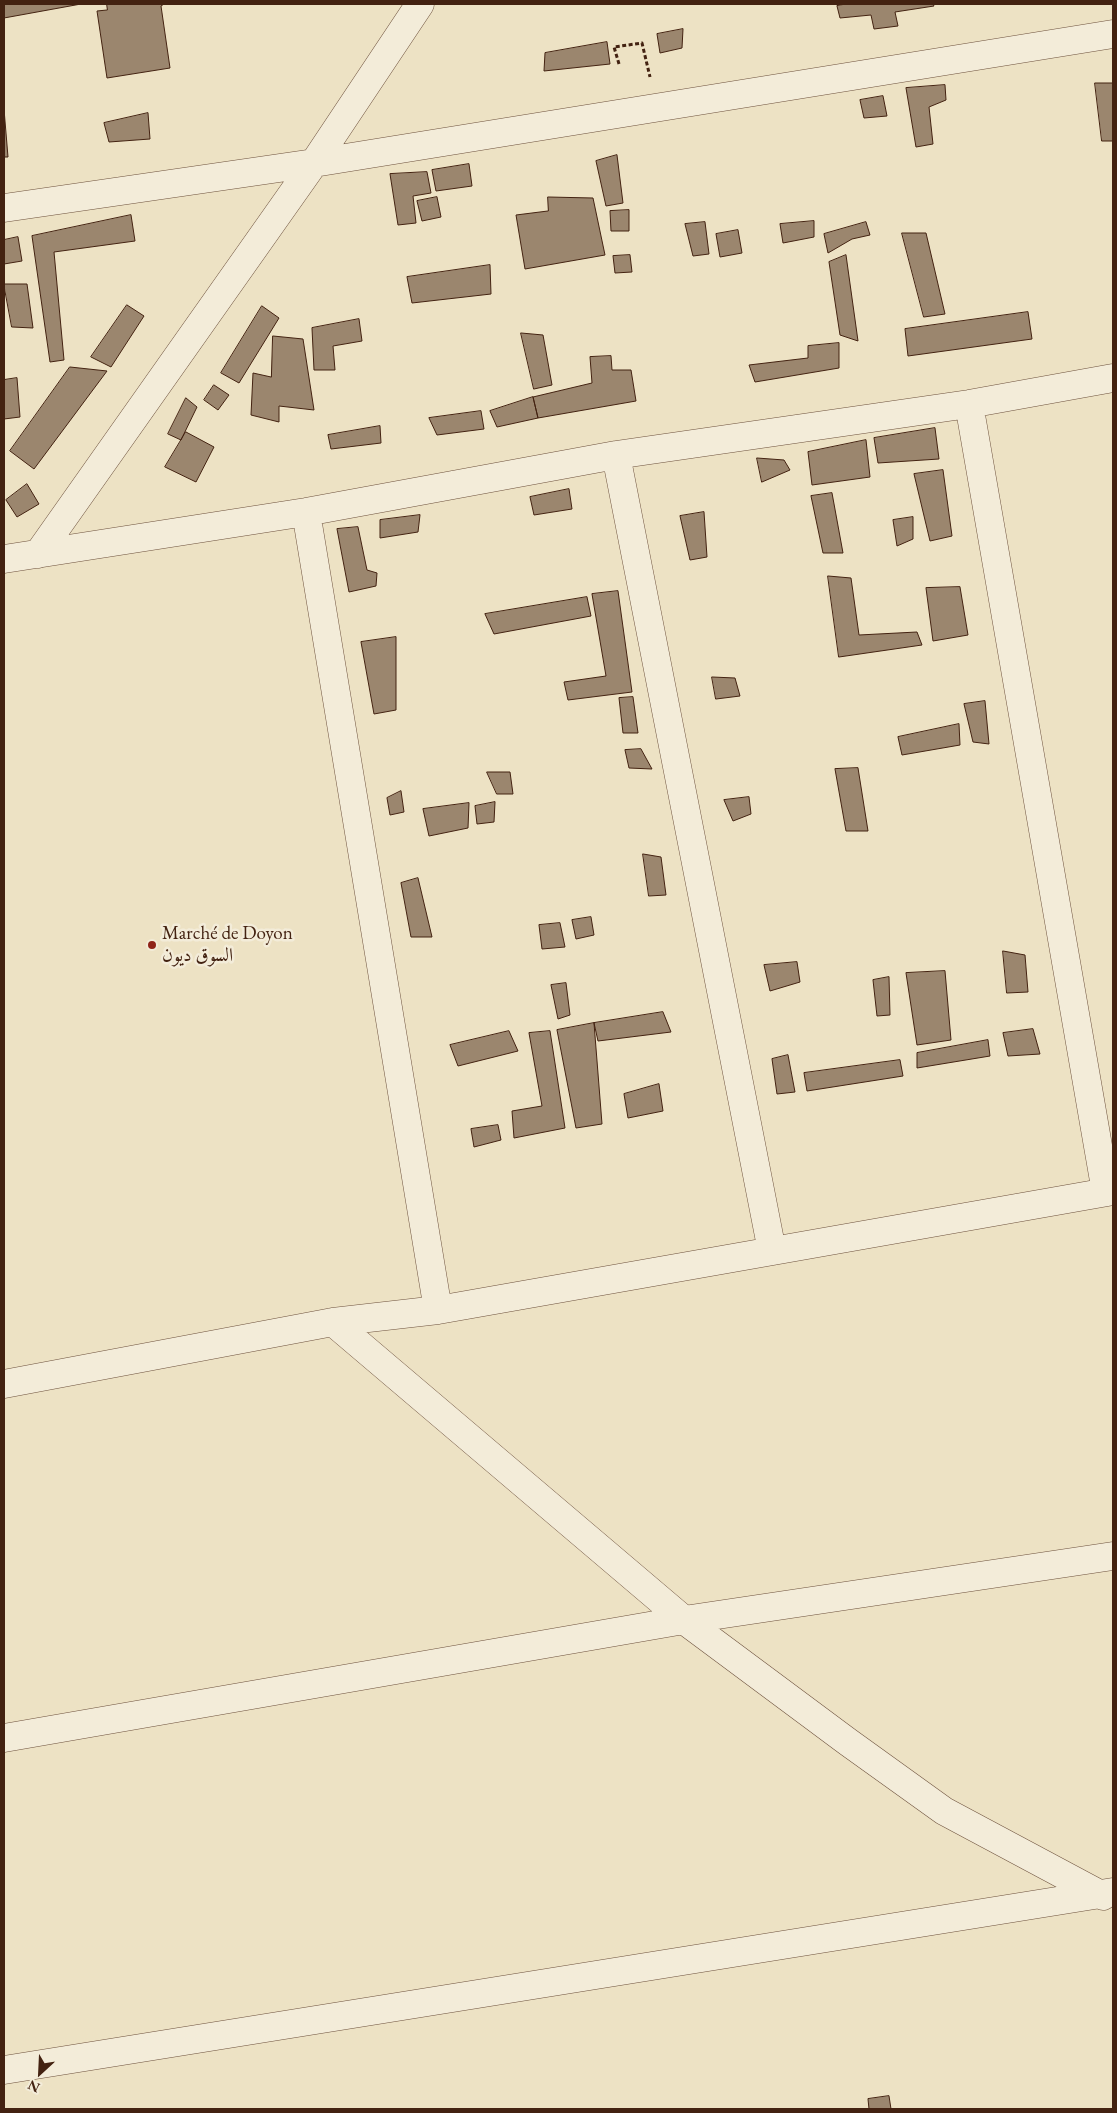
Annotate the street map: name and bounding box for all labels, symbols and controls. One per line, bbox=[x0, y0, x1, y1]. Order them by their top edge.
place label: Marché de Doyon السوق ديون bbox=[162, 923, 293, 967]
marker: Marché de Doyon السوق ديون bbox=[146, 939, 158, 951]
north arrow bbox=[15, 2048, 65, 2098]
text: N bbox=[25, 2076, 43, 2097]

